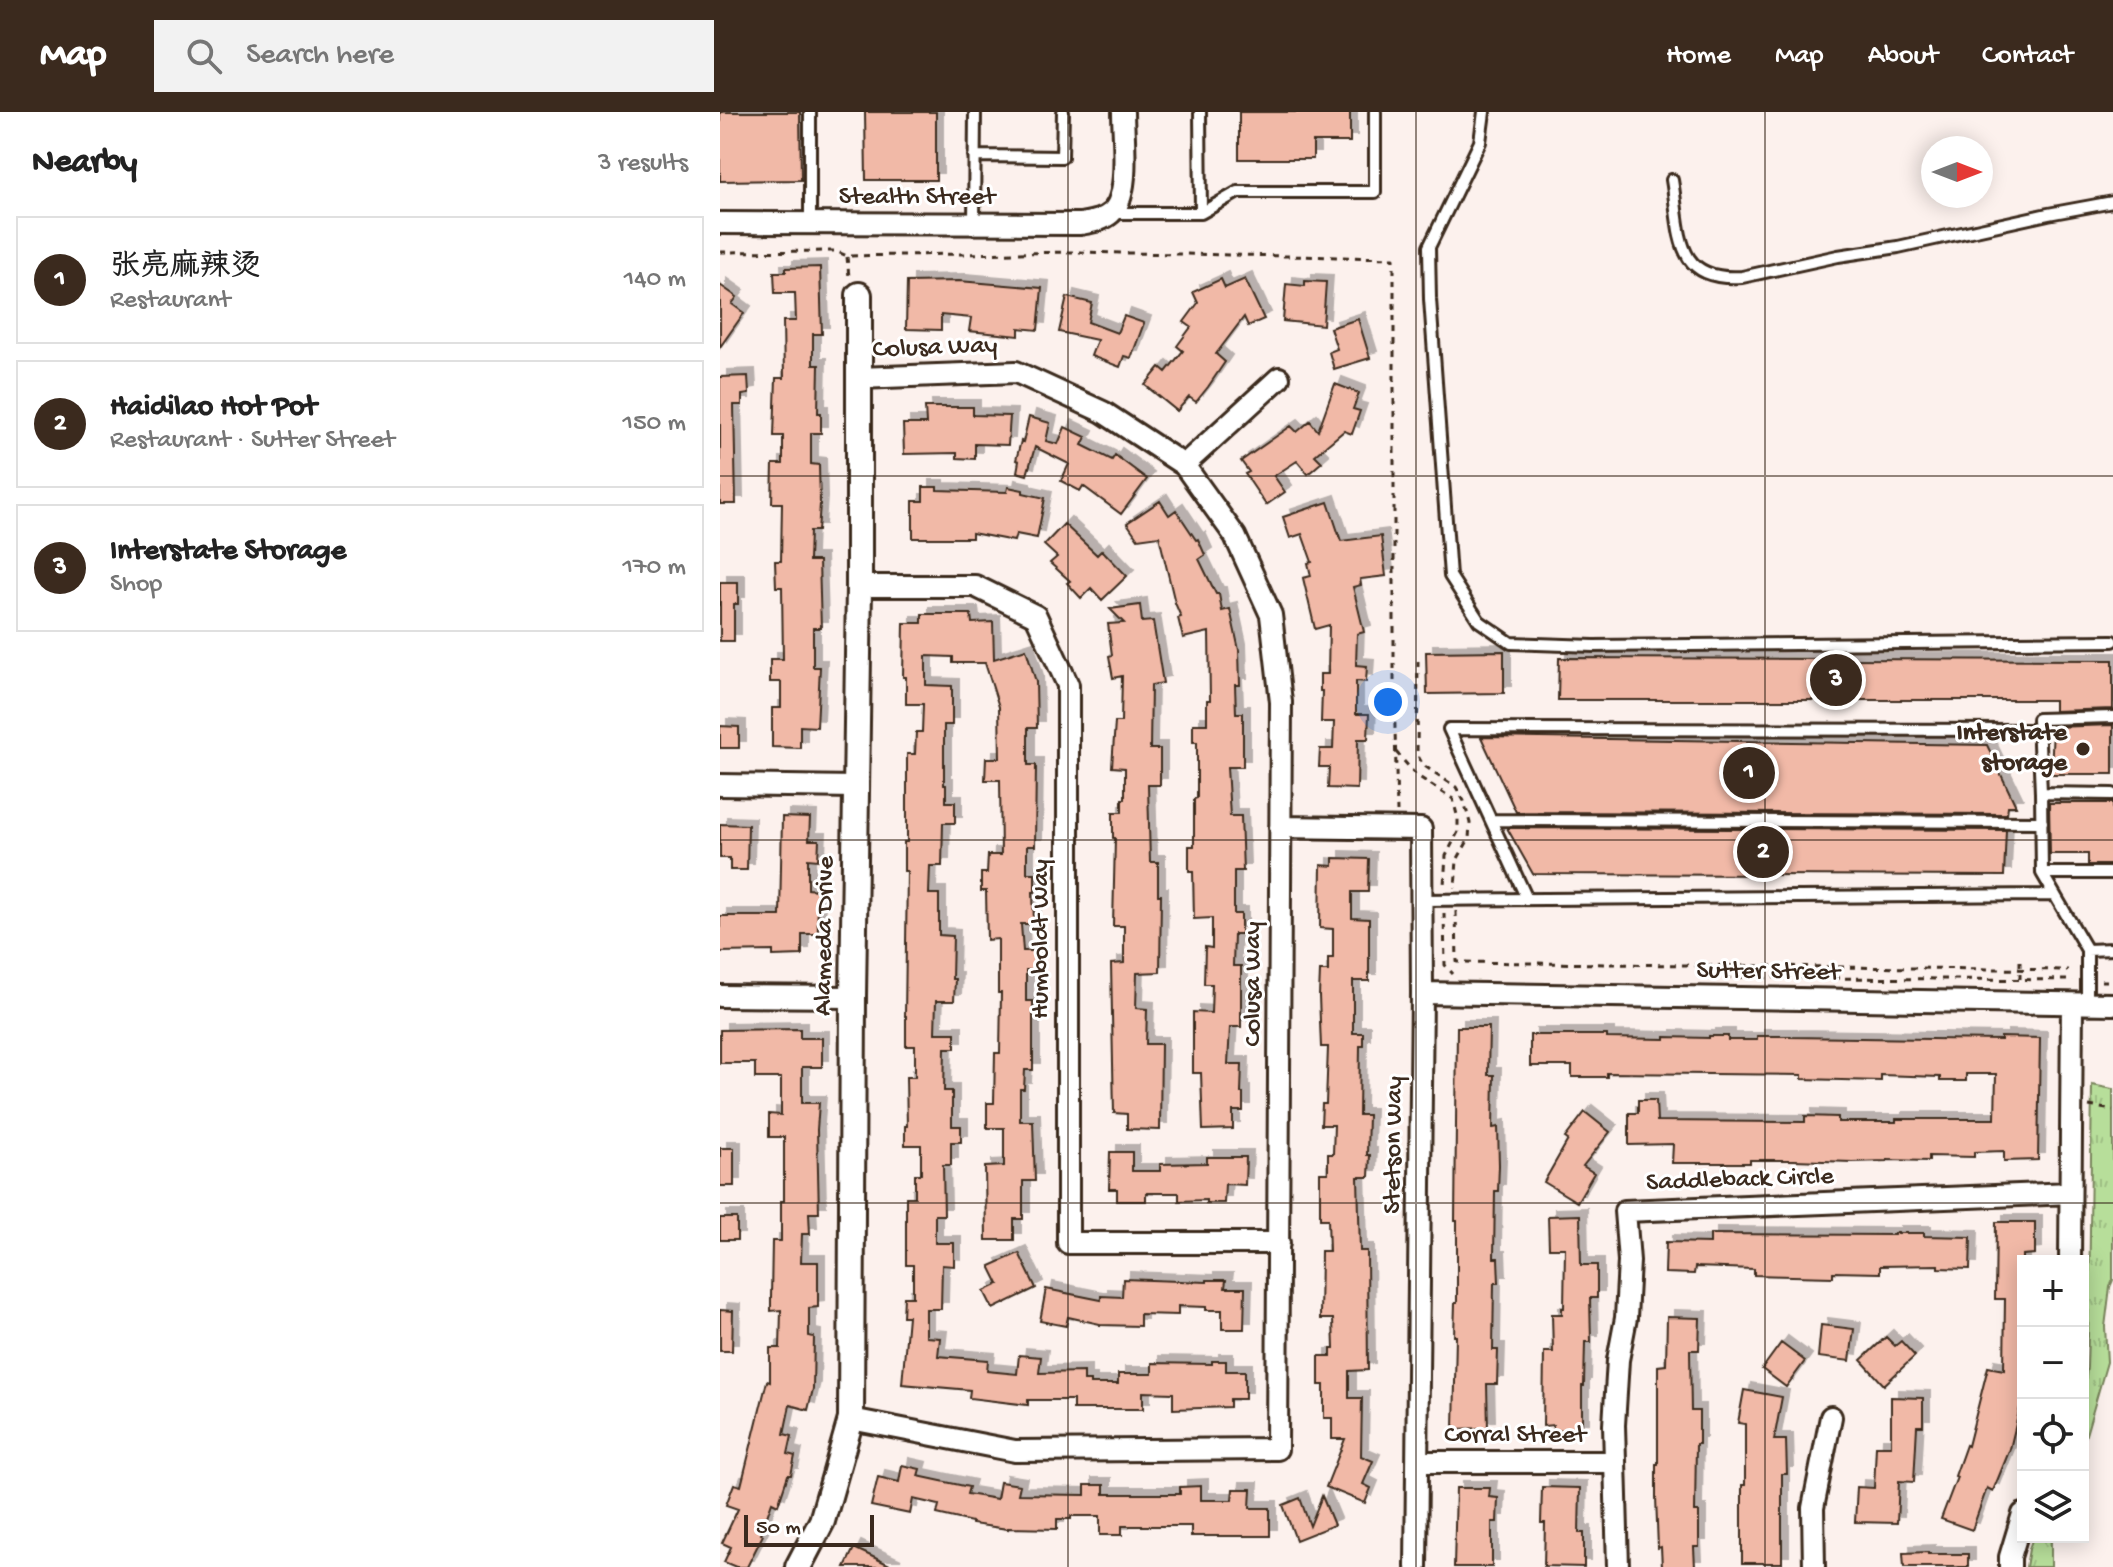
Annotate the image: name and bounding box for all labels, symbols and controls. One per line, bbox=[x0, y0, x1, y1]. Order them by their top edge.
search box bbox=[154, 20, 714, 92]
text: Map bbox=[40, 34, 106, 78]
icon: search bbox=[182, 34, 226, 78]
text: Search here bbox=[246, 39, 394, 74]
text: Home bbox=[1666, 40, 1731, 73]
text: Map bbox=[1775, 40, 1824, 73]
text: About bbox=[1868, 40, 1938, 73]
text: Contact bbox=[1982, 40, 2073, 73]
north arrow bbox=[1921, 136, 1993, 208]
text: Nearby bbox=[32, 144, 137, 184]
text: 3 results bbox=[598, 149, 688, 180]
street label: Stealth Street bbox=[839, 183, 998, 214]
text: 张亮麻辣烫 bbox=[110, 251, 260, 286]
text: 1 bbox=[55, 265, 65, 296]
text: 140 m bbox=[624, 265, 686, 296]
text: Restaurant bbox=[110, 286, 230, 317]
street label: Colusa Way bbox=[872, 331, 998, 367]
text: Haidilao Hot Pot bbox=[110, 391, 317, 426]
text: 2 bbox=[54, 409, 66, 440]
text: 150 m bbox=[622, 409, 686, 440]
text: Restaurant · Sutter Street bbox=[110, 426, 395, 457]
text: Interstate Storage bbox=[110, 535, 346, 570]
text: 3 bbox=[53, 553, 67, 584]
text: 170 m bbox=[623, 553, 686, 584]
text: Shop bbox=[110, 570, 162, 601]
pin: 3 bbox=[1810, 650, 1862, 710]
your location bbox=[1368, 682, 1408, 722]
place label: Interstate storage bbox=[1957, 719, 2069, 780]
marker: Interstate storage bbox=[2074, 740, 2092, 758]
pin: 1 bbox=[1723, 743, 1775, 803]
pin: 2 bbox=[1737, 822, 1789, 882]
street label: Alameda Drive bbox=[809, 855, 843, 1016]
street label: Humboldt Way bbox=[1027, 859, 1058, 1019]
street label: Colusa Way bbox=[1239, 921, 1270, 1047]
street label: Sutter Street bbox=[1696, 956, 1842, 990]
street label: Stetson Way bbox=[1378, 1076, 1412, 1214]
street label: Saddleback Circle bbox=[1646, 1162, 1835, 1200]
map controls bbox=[2017, 1255, 2089, 1543]
button: + bbox=[2017, 1255, 2089, 1327]
button: − bbox=[2017, 1327, 2089, 1399]
button: locate bbox=[2017, 1399, 2089, 1471]
street label: Corral Street bbox=[1444, 1421, 1588, 1452]
button: layers bbox=[2017, 1471, 2089, 1543]
scale bar bbox=[744, 1511, 874, 1547]
text: 50 m bbox=[756, 1516, 801, 1542]

